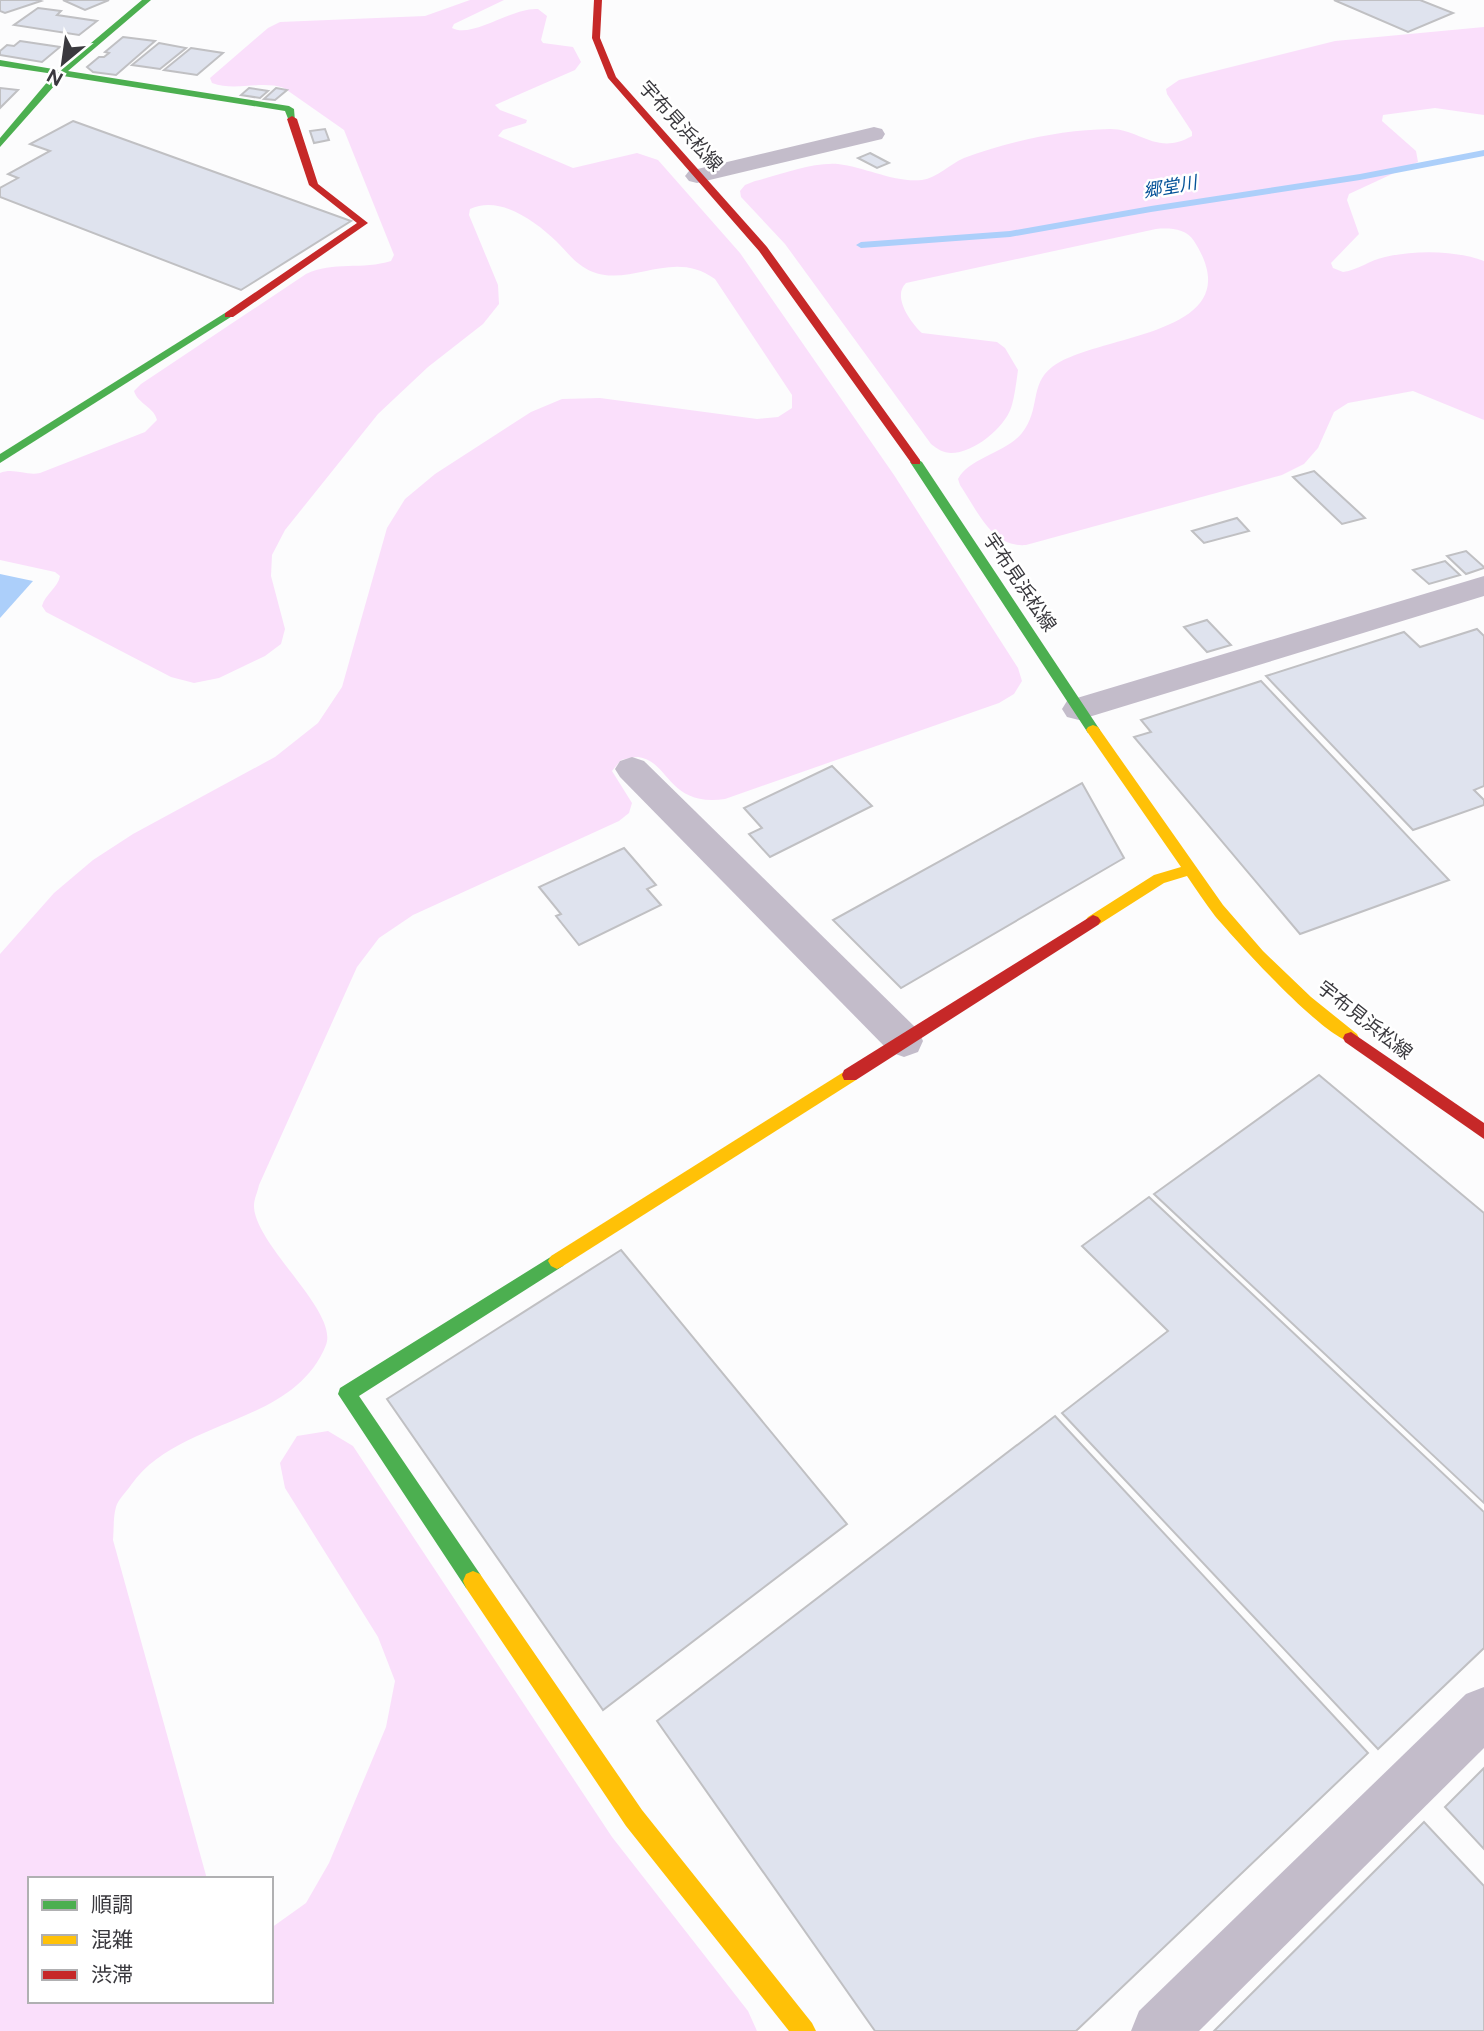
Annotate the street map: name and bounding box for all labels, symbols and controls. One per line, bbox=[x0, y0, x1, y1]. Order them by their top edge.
north arrow bbox=[28, 28, 98, 98]
text: N bbox=[43, 64, 67, 91]
street label: 宇布見浜松線 bbox=[634, 76, 728, 176]
water label: 郷堂川 bbox=[1142, 171, 1200, 203]
street label: 宇布見浜松線 bbox=[979, 528, 1061, 636]
street label: 宇布見浜松線 bbox=[1313, 976, 1417, 1064]
legend bbox=[28, 1877, 273, 2003]
text: 順調 bbox=[91, 1892, 133, 1917]
text: 混雑 bbox=[91, 1927, 133, 1952]
text: 渋滞 bbox=[91, 1962, 133, 1987]

